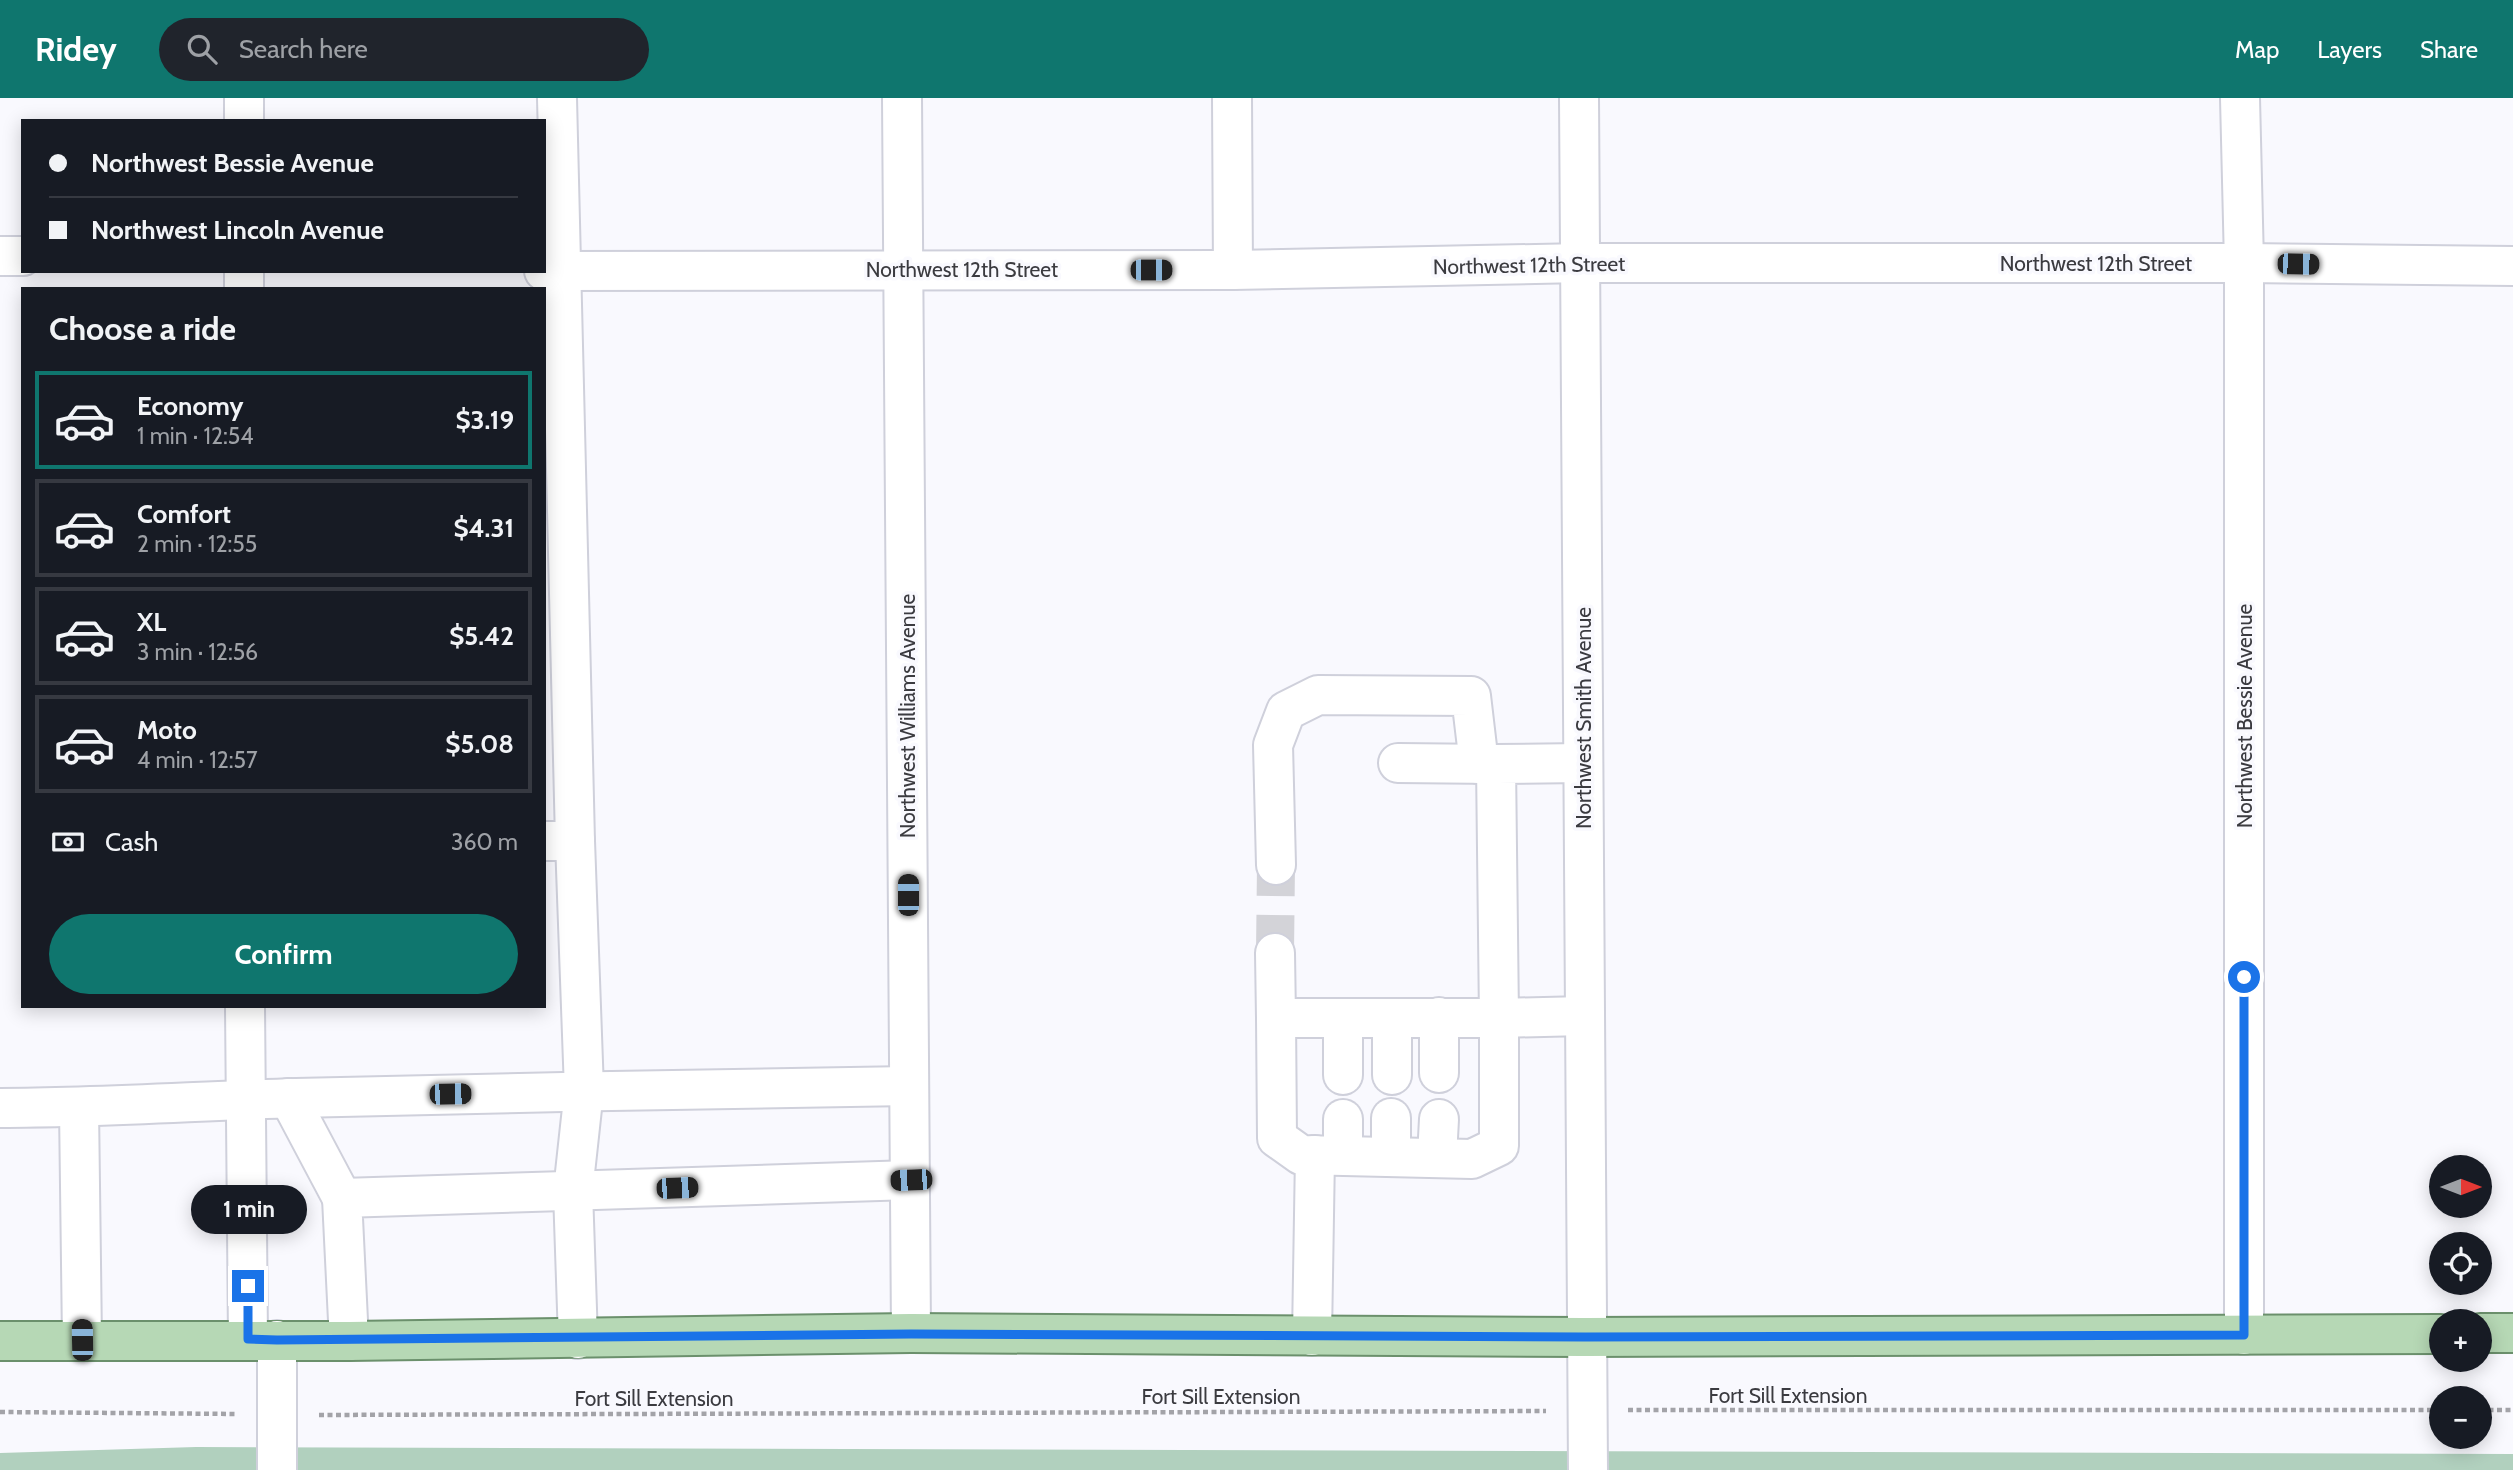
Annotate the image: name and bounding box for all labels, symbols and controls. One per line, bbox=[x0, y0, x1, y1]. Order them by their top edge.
search box bbox=[159, 18, 649, 81]
text: Ridey bbox=[35, 29, 117, 69]
icon: search bbox=[183, 30, 221, 68]
text: Search here bbox=[239, 33, 368, 65]
text: Map bbox=[2235, 35, 2279, 64]
text: Layers bbox=[2317, 35, 2382, 64]
text: Share bbox=[2420, 35, 2478, 64]
text: Northwest Bessie Avenue bbox=[91, 147, 374, 179]
text: Northwest Lincoln Avenue bbox=[91, 214, 384, 246]
street label: Northwest 12th Street bbox=[1433, 251, 1625, 279]
street label: Northwest 12th Street bbox=[2000, 251, 2192, 276]
car bbox=[2277, 253, 2320, 275]
street label: Northwest 12th Street bbox=[866, 257, 1058, 282]
car bbox=[1131, 260, 1173, 281]
text: Choose a ride bbox=[49, 309, 236, 348]
icon: car bbox=[53, 389, 116, 452]
text: Economy bbox=[137, 390, 243, 422]
text: $3.19 bbox=[455, 404, 514, 436]
text: 1 min · 12:54 bbox=[137, 422, 253, 450]
icon: car bbox=[53, 497, 116, 560]
text: Comfort bbox=[137, 498, 231, 530]
text: $4.31 bbox=[453, 512, 514, 544]
text: 2 min · 12:55 bbox=[137, 530, 257, 558]
street label: Northwest Williams Avenue bbox=[895, 594, 920, 838]
street label: Northwest Bessie Avenue bbox=[2232, 603, 2257, 828]
icon: car bbox=[53, 605, 116, 668]
text: XL bbox=[137, 606, 166, 638]
street label: Northwest Smith Avenue bbox=[1571, 607, 1596, 829]
text: $5.42 bbox=[449, 620, 514, 652]
text: 3 min · 12:56 bbox=[137, 638, 258, 666]
icon: car bbox=[53, 713, 116, 776]
text: Moto bbox=[137, 714, 197, 746]
text: $5.08 bbox=[445, 728, 514, 760]
text: 4 min · 12:57 bbox=[137, 746, 258, 774]
icon: cash bbox=[49, 823, 87, 861]
text: Cash bbox=[105, 826, 158, 858]
text: 360 m bbox=[451, 828, 518, 856]
car bbox=[898, 874, 919, 916]
button: Confirm bbox=[49, 914, 518, 994]
route start bbox=[2228, 961, 2260, 993]
car bbox=[429, 1083, 472, 1105]
north arrow bbox=[2429, 1155, 2492, 1218]
map controls bbox=[2429, 1155, 2492, 1449]
car bbox=[890, 1169, 933, 1191]
car bbox=[656, 1177, 699, 1199]
callout: 1 min bbox=[190, 1184, 306, 1234]
text: 1 min bbox=[223, 1195, 275, 1223]
button: locate bbox=[2429, 1232, 2492, 1295]
route end bbox=[232, 1270, 264, 1302]
button: + bbox=[2429, 1309, 2492, 1372]
car bbox=[72, 1319, 93, 1361]
street label: Fort Sill Extension bbox=[1709, 1383, 1867, 1408]
street label: Fort Sill Extension bbox=[1142, 1384, 1300, 1409]
street label: Fort Sill Extension bbox=[575, 1386, 733, 1411]
button: − bbox=[2429, 1386, 2492, 1449]

